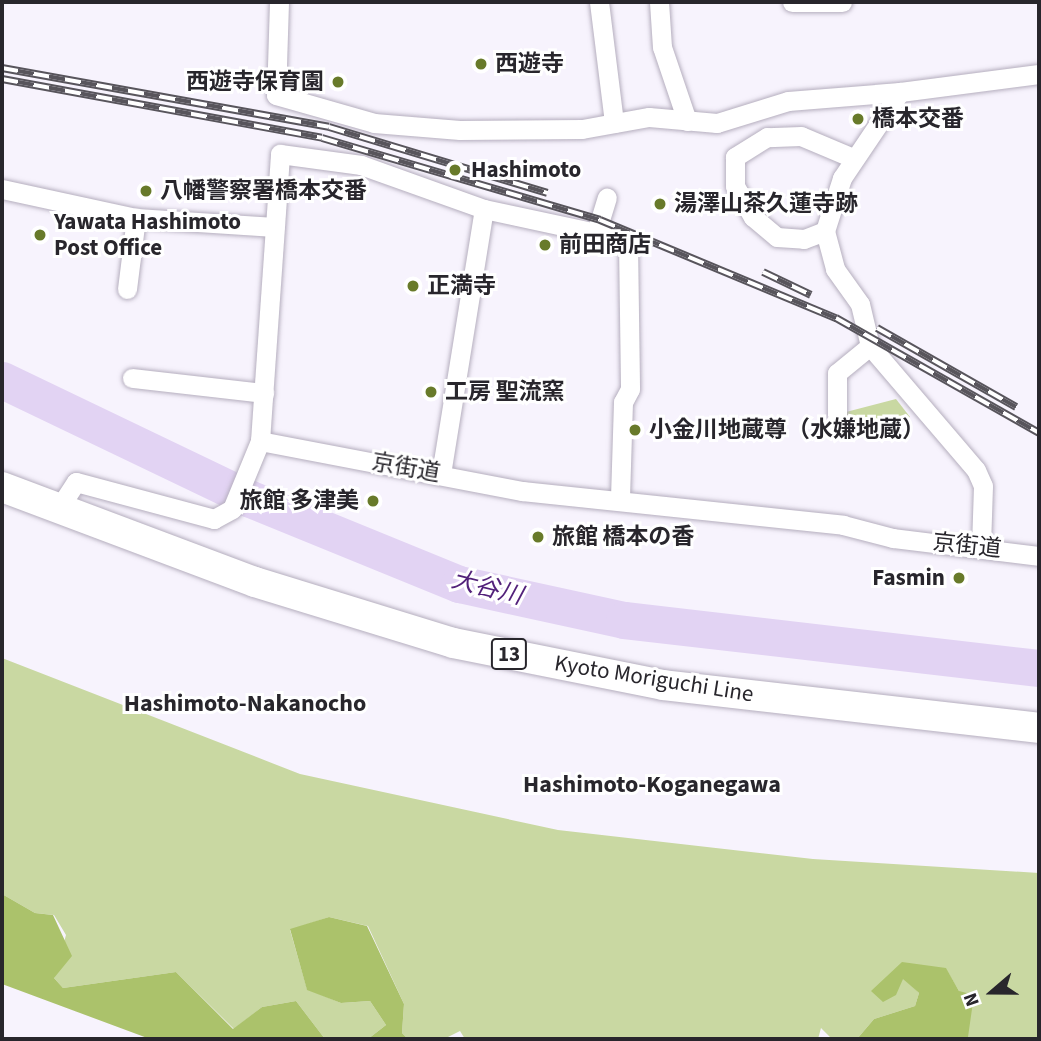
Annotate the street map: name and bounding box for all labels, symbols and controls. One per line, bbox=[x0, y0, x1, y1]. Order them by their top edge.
place label: 西遊寺 bbox=[495, 50, 564, 78]
marker: 西遊寺 bbox=[473, 56, 489, 72]
place label: 西遊寺保育園 bbox=[186, 68, 324, 96]
marker: 西遊寺保育園 bbox=[330, 74, 346, 90]
place label: 橋本交番 bbox=[872, 105, 964, 133]
marker: 橋本交番 bbox=[850, 111, 866, 127]
place label: Hashimoto bbox=[471, 156, 581, 184]
marker: Hashimoto bbox=[445, 160, 465, 180]
place label: 八幡警察署橋本交番 bbox=[160, 177, 367, 205]
marker: 八幡警察署橋本交番 bbox=[138, 183, 154, 199]
place label: 湯澤山茶久蓮寺跡 bbox=[674, 190, 858, 218]
marker: 湯澤山茶久蓮寺跡 bbox=[652, 196, 668, 212]
place label: Yawata Hashimoto Post Office bbox=[54, 208, 241, 262]
marker: Yawata Hashimoto Post Office bbox=[32, 227, 48, 243]
place label: 前田商店 bbox=[559, 231, 651, 259]
marker: 前田商店 bbox=[537, 237, 553, 253]
place label: 正満寺 bbox=[427, 272, 496, 300]
marker: 正満寺 bbox=[405, 278, 421, 294]
place label: 工房 聖流窯 bbox=[445, 378, 565, 406]
marker: 工房 聖流窯 bbox=[423, 384, 439, 400]
place label: 小金川地蔵尊（水嫌地蔵） bbox=[649, 416, 925, 444]
marker: 小金川地蔵尊（水嫌地蔵） bbox=[627, 422, 643, 438]
street label: 京街道 bbox=[370, 448, 442, 488]
place label: 旅館 多津美 bbox=[239, 487, 359, 515]
marker: 旅館 多津美 bbox=[365, 493, 381, 509]
place label: 旅館 橋本の香 bbox=[552, 523, 695, 551]
marker: 旅館 橋本の香 bbox=[530, 529, 546, 545]
street label: 京街道 bbox=[931, 529, 1003, 563]
place label: Fasmin bbox=[872, 564, 945, 592]
water label: 大谷川 bbox=[449, 565, 525, 611]
marker: Fasmin bbox=[951, 570, 967, 586]
road number: 13 bbox=[490, 636, 528, 672]
street label: Kyoto Moriguchi Line bbox=[553, 650, 755, 708]
district label: Hashimoto-Nakanocho bbox=[124, 690, 366, 718]
district label: Hashimoto-Koganegawa bbox=[523, 771, 781, 799]
north arrow bbox=[957, 957, 1027, 1027]
text: N bbox=[957, 989, 987, 1010]

